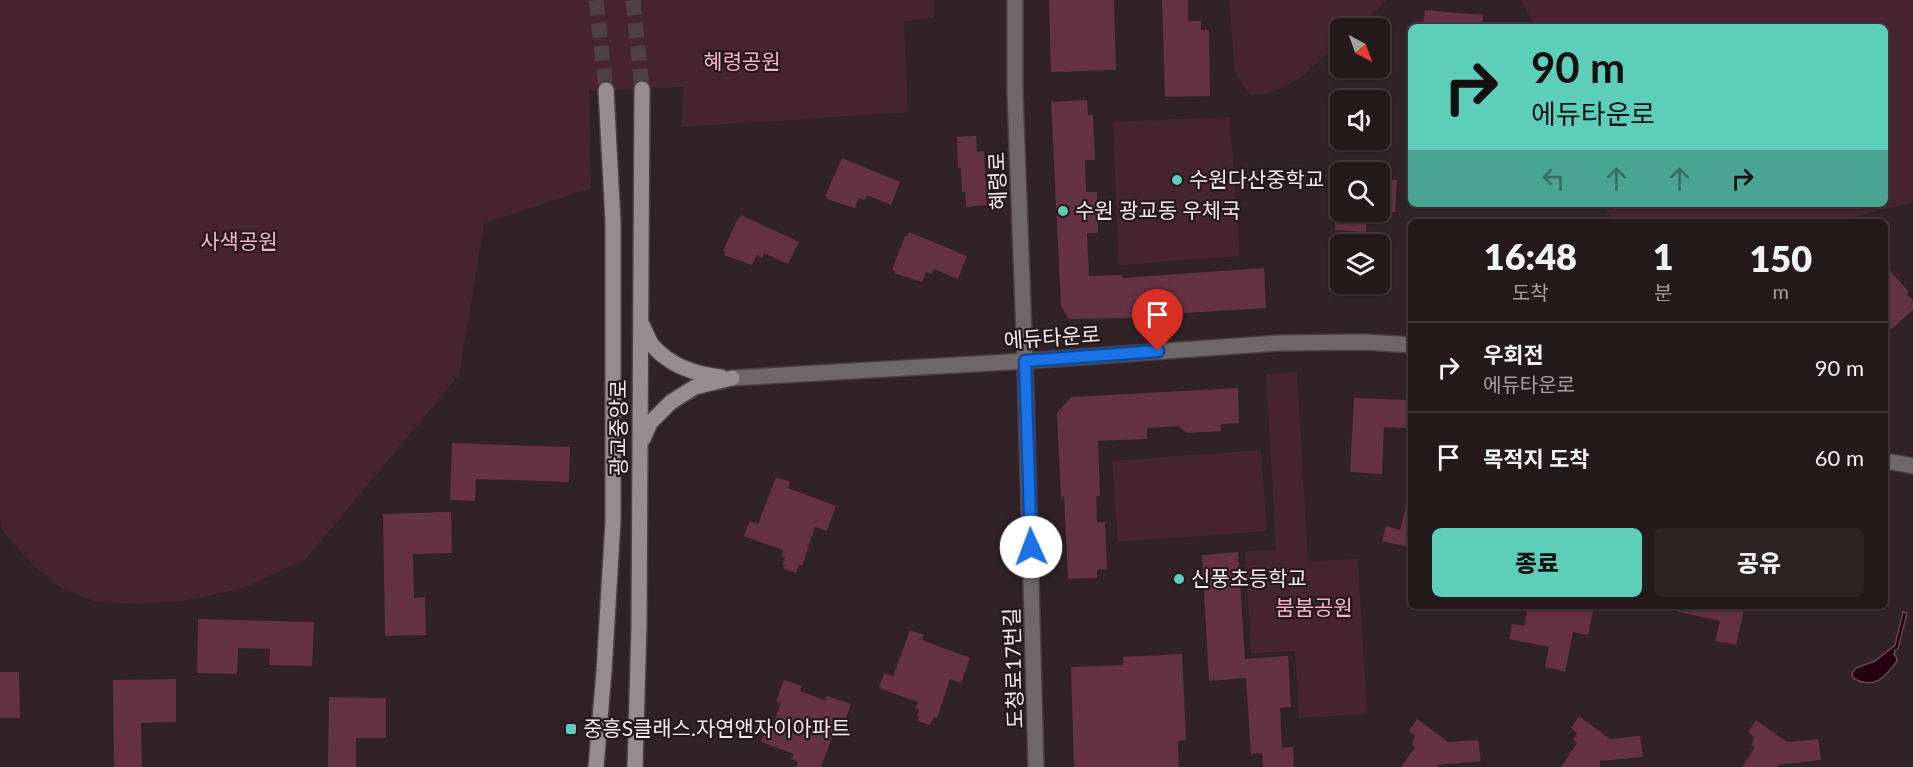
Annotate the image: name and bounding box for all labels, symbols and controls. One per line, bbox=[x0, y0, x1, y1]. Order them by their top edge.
north arrow bbox=[1330, 18, 1390, 78]
map controls bbox=[1330, 18, 1390, 294]
text: 90 m bbox=[1531, 42, 1625, 92]
park label: 혜령공원 bbox=[703, 48, 781, 73]
icon: right bbox=[1432, 48, 1510, 126]
button: sound bbox=[1330, 90, 1390, 150]
text: 에듀타운로 bbox=[1531, 97, 1655, 130]
street label: 혜령로 bbox=[983, 152, 1010, 210]
button: search bbox=[1330, 162, 1390, 222]
icon: left bbox=[1537, 162, 1570, 195]
icon: ahead bbox=[1600, 162, 1633, 195]
icon: ahead bbox=[1663, 162, 1696, 195]
icon: right bbox=[1726, 162, 1759, 195]
place label: 수원다산중학교 bbox=[1189, 166, 1324, 191]
marker: 수원다산중학교 bbox=[1170, 173, 1184, 187]
place label: 수원 광교동 우체국 bbox=[1075, 197, 1240, 222]
marker: 수원 광교동 우체국 bbox=[1056, 204, 1070, 218]
park label: 사색공원 bbox=[200, 228, 278, 253]
button: layers bbox=[1330, 234, 1390, 294]
text: 16:48 bbox=[1484, 234, 1577, 278]
text: 1 bbox=[1653, 234, 1674, 278]
text: 150 bbox=[1749, 236, 1812, 280]
text: m bbox=[1773, 279, 1789, 303]
text: 도착 bbox=[1512, 280, 1549, 304]
text: 분 bbox=[1654, 280, 1672, 304]
pin bbox=[1132, 289, 1183, 351]
icon: arrive bbox=[1141, 298, 1174, 331]
street label: 에듀타운로 bbox=[1003, 321, 1101, 352]
text: 우회전 bbox=[1483, 341, 1544, 368]
icon: right bbox=[1432, 351, 1465, 384]
text: 90 m bbox=[1815, 354, 1864, 381]
text: 에듀타운로 bbox=[1483, 372, 1575, 396]
street label: 광교중앙로 bbox=[605, 380, 630, 476]
icon: arrive bbox=[1432, 441, 1465, 474]
text: 60 m bbox=[1815, 444, 1864, 471]
text: 목적지 도착 bbox=[1483, 445, 1590, 472]
position arrow bbox=[999, 515, 1063, 579]
button: 종료 bbox=[1432, 528, 1642, 597]
button: 공유 bbox=[1654, 528, 1864, 597]
place label: 신풍초등학교 bbox=[1191, 565, 1307, 590]
marker: 신풍초등학교 bbox=[1172, 572, 1186, 586]
park label: 붐붐공원 bbox=[1275, 594, 1353, 619]
street label: 도청로17번길 bbox=[998, 607, 1027, 729]
place label: 중흥S클래스.자연앤자이아파트 bbox=[583, 715, 851, 740]
marker: 중흥S클래스.자연앤자이아파트 bbox=[564, 722, 578, 736]

